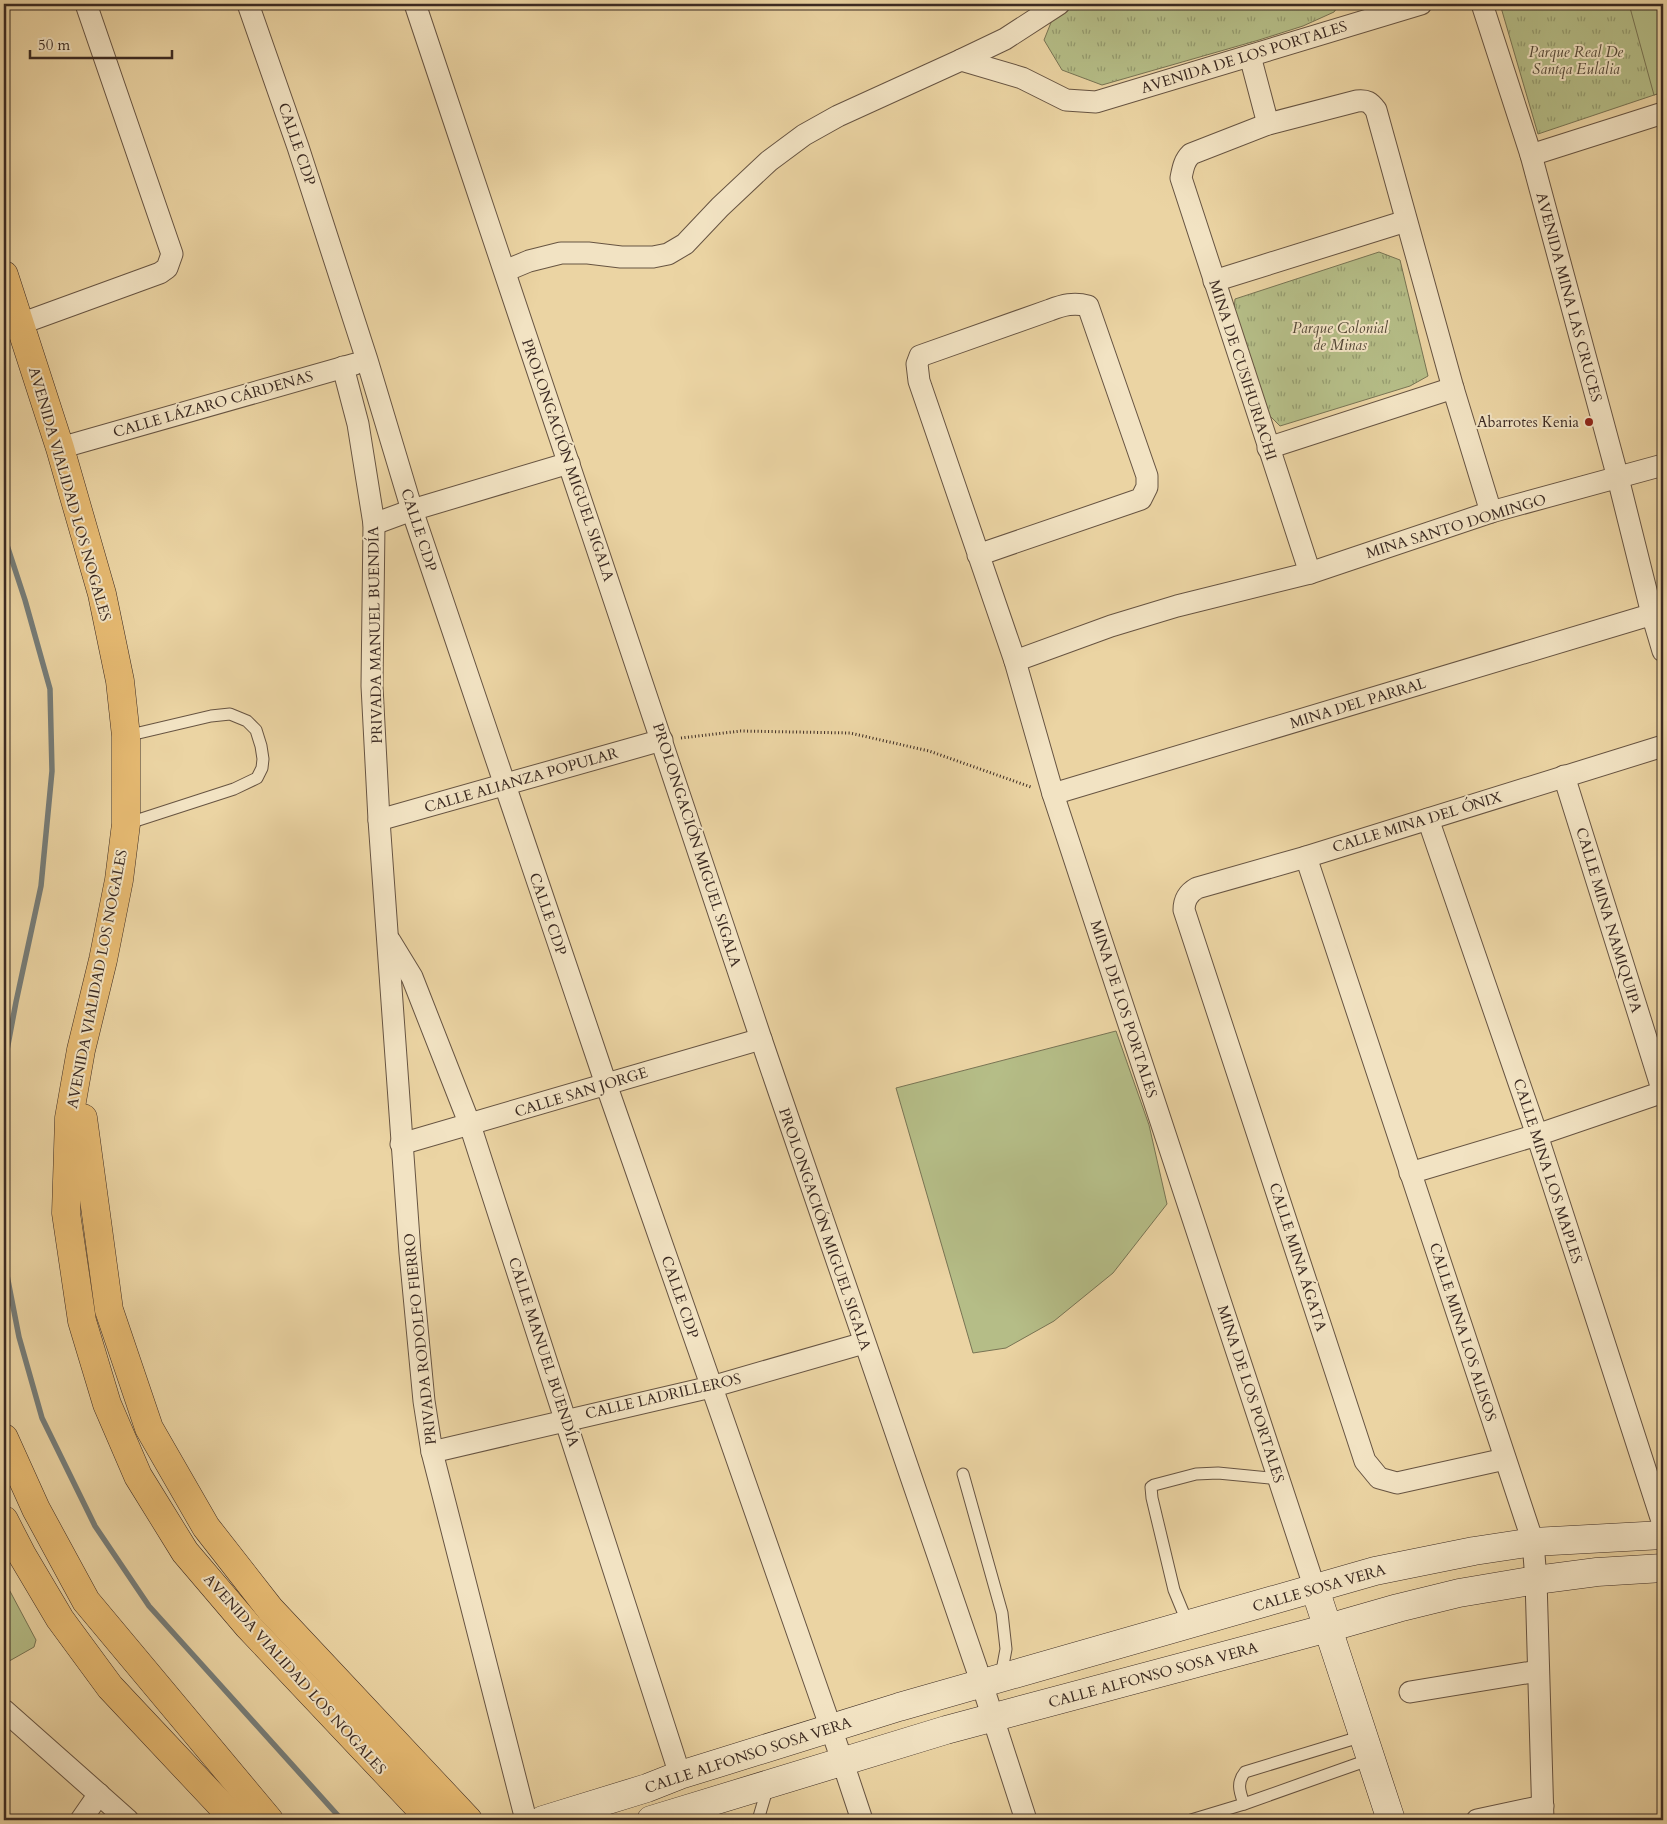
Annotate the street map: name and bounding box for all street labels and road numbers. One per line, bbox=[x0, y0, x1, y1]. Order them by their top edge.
street label: AVENIDA DE LOS PORTALES bbox=[1138, 16, 1350, 98]
street label: CALLE CDP bbox=[274, 100, 321, 188]
street label: AVENIDA MINA LAS CRUCES bbox=[1531, 190, 1607, 404]
street label: MINA DE CUSIHURIACHI bbox=[1204, 277, 1282, 463]
street label: PROLONGACIÓN MIGUEL SIGALA bbox=[517, 336, 619, 584]
street label: AVENIDA VIALIDAD LOS NOGALES bbox=[24, 365, 116, 623]
street label: CALLE LÁZARO CÁRDENAS bbox=[111, 366, 315, 442]
street label: CALLE CDP bbox=[396, 486, 442, 574]
street label: MINA SANTO DOMINGO bbox=[1363, 489, 1549, 563]
street label: PRIVADA MANUEL BUENDÍA bbox=[363, 526, 387, 744]
street label: MINA DEL PARRAL bbox=[1287, 673, 1429, 733]
street label: PROLONGACIÓN MIGUEL SIGALA bbox=[648, 720, 746, 970]
street label: CALLE ALIANZA POPULAR bbox=[422, 743, 621, 817]
street label: CALLE MINA DEL ÓNIX bbox=[1330, 787, 1504, 857]
street label: CALLE MINA NAMIQUIPA bbox=[1571, 825, 1647, 1015]
street label: AVENIDA VIALIDAD LOS NOGALES bbox=[62, 848, 132, 1110]
street label: CALLE CDP bbox=[525, 870, 572, 958]
street label: MINA DE LOS PORTALES bbox=[1086, 918, 1162, 1100]
street label: CALLE SAN JORGE bbox=[512, 1062, 650, 1122]
street label: CALLE MINA LOS MAPLES bbox=[1509, 1076, 1587, 1266]
street label: PROLONGACIÓN MIGUEL SIGALA bbox=[774, 1105, 876, 1353]
street label: CALLE MINA ÁGATA bbox=[1265, 1180, 1332, 1334]
street label: PRIVADA RODOLFO FIERRO bbox=[399, 1232, 441, 1446]
street label: CALLE MINA LOS ALISOS bbox=[1425, 1240, 1501, 1424]
street label: CALLE CDP bbox=[657, 1253, 704, 1341]
street label: CALLE MANUEL BUENDÍA bbox=[504, 1255, 584, 1450]
street label: MINA DE LOS PORTALES bbox=[1213, 1303, 1289, 1485]
street label: CALLE LADRILLEROS bbox=[583, 1368, 743, 1424]
street label: CALLE SOSA VERA bbox=[1250, 1559, 1388, 1617]
street label: AVENIDA VIALIDAD LOS NOGALES bbox=[199, 1569, 391, 1779]
street label: CALLE ALFONSO SOSA VERA bbox=[1046, 1637, 1260, 1713]
street label: CALLE ALFONSO SOSA VERA bbox=[642, 1712, 854, 1798]

